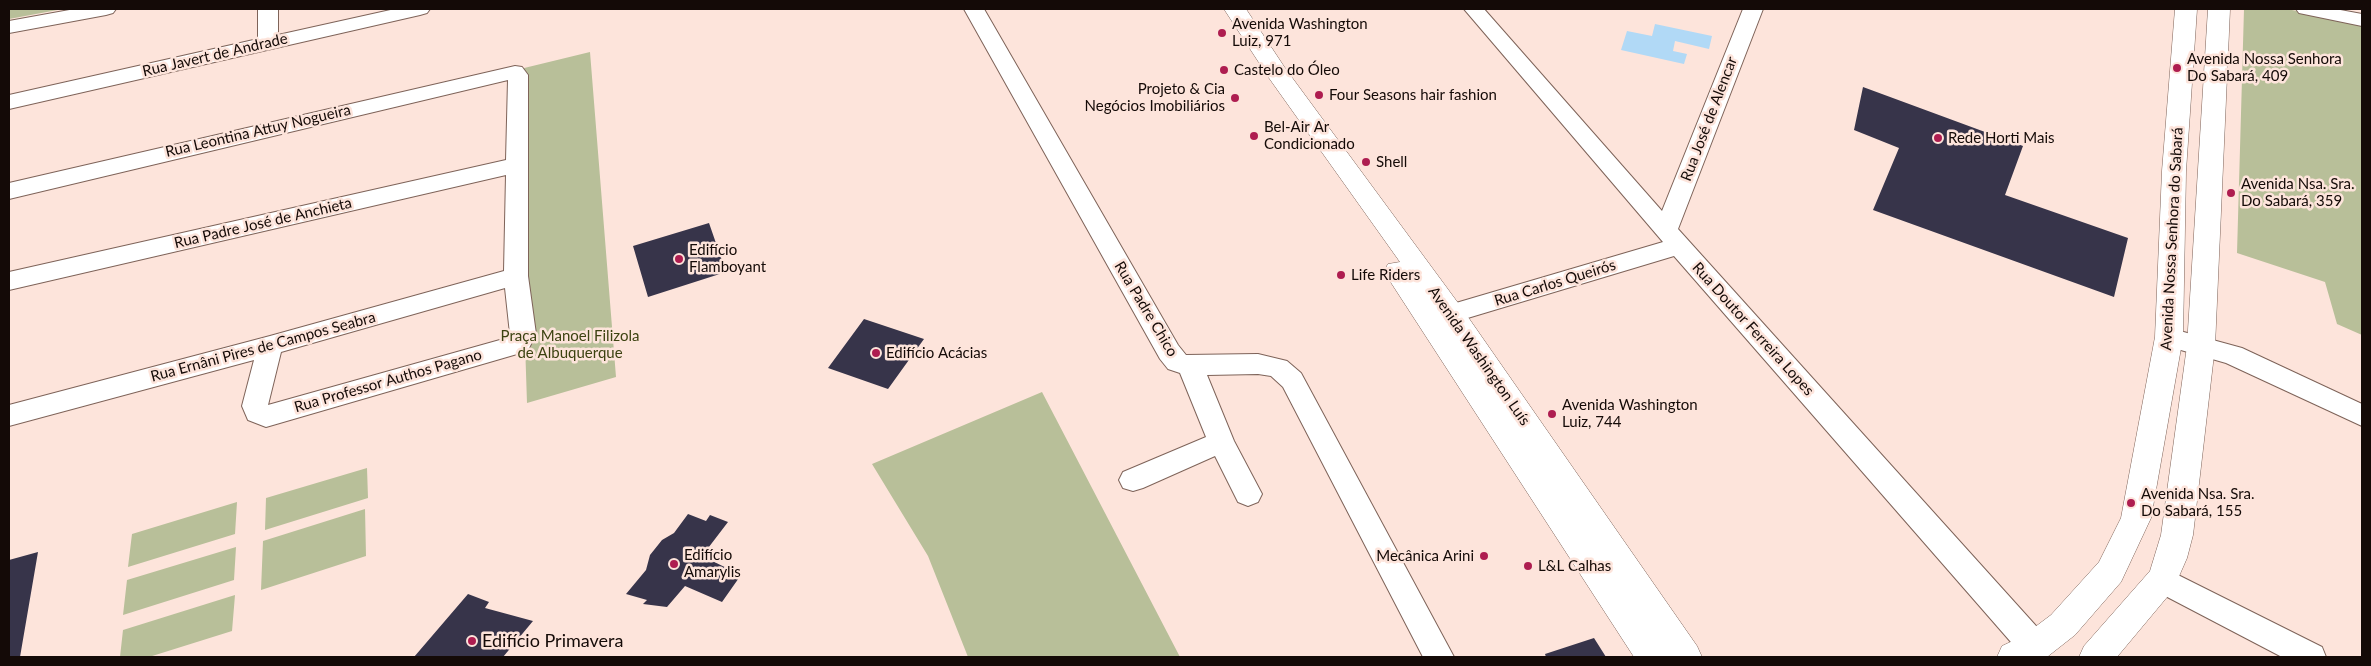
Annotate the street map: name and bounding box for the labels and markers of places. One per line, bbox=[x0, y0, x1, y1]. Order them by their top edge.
place label: Avenida Washington Luiz, 971 bbox=[1232, 15, 1368, 50]
marker: Avenida Washington Luiz, 971 bbox=[1216, 27, 1228, 39]
place label: Avenida Nossa Senhora Do Sabará, 409 bbox=[2187, 50, 2342, 85]
place label: Castelo do Óleo bbox=[1234, 61, 1340, 79]
marker: Avenida Nossa Senhora Do Sabará, 409 bbox=[2171, 62, 2183, 74]
marker: Castelo do Óleo bbox=[1218, 64, 1230, 76]
place label: Projeto & Cia Negócios Imobiliários bbox=[1084, 80, 1225, 115]
place label: Four Seasons hair fashion bbox=[1329, 86, 1497, 104]
marker: Four Seasons hair fashion bbox=[1313, 89, 1325, 101]
marker: Projeto & Cia Negócios Imobiliários bbox=[1229, 92, 1241, 104]
place label: Bel-Air Ar Condicionado bbox=[1264, 118, 1355, 153]
place label: Rede Horti Mais bbox=[1948, 129, 2055, 147]
marker: Bel-Air Ar Condicionado bbox=[1248, 130, 1260, 142]
marker: Rede Horti Mais bbox=[1932, 132, 1944, 144]
place label: Shell bbox=[1376, 153, 1407, 171]
marker: Shell bbox=[1360, 156, 1372, 168]
place label: Avenida Nsa. Sra. Do Sabará, 359 bbox=[2241, 175, 2355, 210]
marker: Avenida Nsa. Sra. Do Sabará, 359 bbox=[2225, 187, 2237, 199]
place label: Edifício Flamboyant bbox=[689, 241, 766, 276]
marker: Edifício Flamboyant bbox=[673, 253, 685, 265]
place label: Life Riders bbox=[1351, 266, 1420, 284]
marker: Life Riders bbox=[1335, 269, 1347, 281]
place label: Edifício Acácias bbox=[886, 344, 987, 362]
marker: Edifício Acácias bbox=[870, 347, 882, 359]
place label: Avenida Washington Luiz, 744 bbox=[1562, 396, 1698, 431]
marker: Avenida Washington Luiz, 744 bbox=[1546, 408, 1558, 420]
place label: Avenida Nsa. Sra. Do Sabará, 155 bbox=[2141, 485, 2255, 520]
marker: Avenida Nsa. Sra. Do Sabará, 155 bbox=[2125, 497, 2137, 509]
place label: Edifício Amarylis bbox=[684, 546, 741, 581]
place label: Mecânica Arini bbox=[1376, 547, 1474, 565]
marker: Mecânica Arini bbox=[1478, 550, 1490, 562]
place label: L&L Calhas bbox=[1538, 557, 1611, 575]
marker: Edifício Amarylis bbox=[668, 558, 680, 570]
marker: L&L Calhas bbox=[1522, 560, 1534, 572]
place label: Edifício Primavera bbox=[482, 630, 623, 652]
marker: Edifício Primavera bbox=[466, 635, 478, 647]

